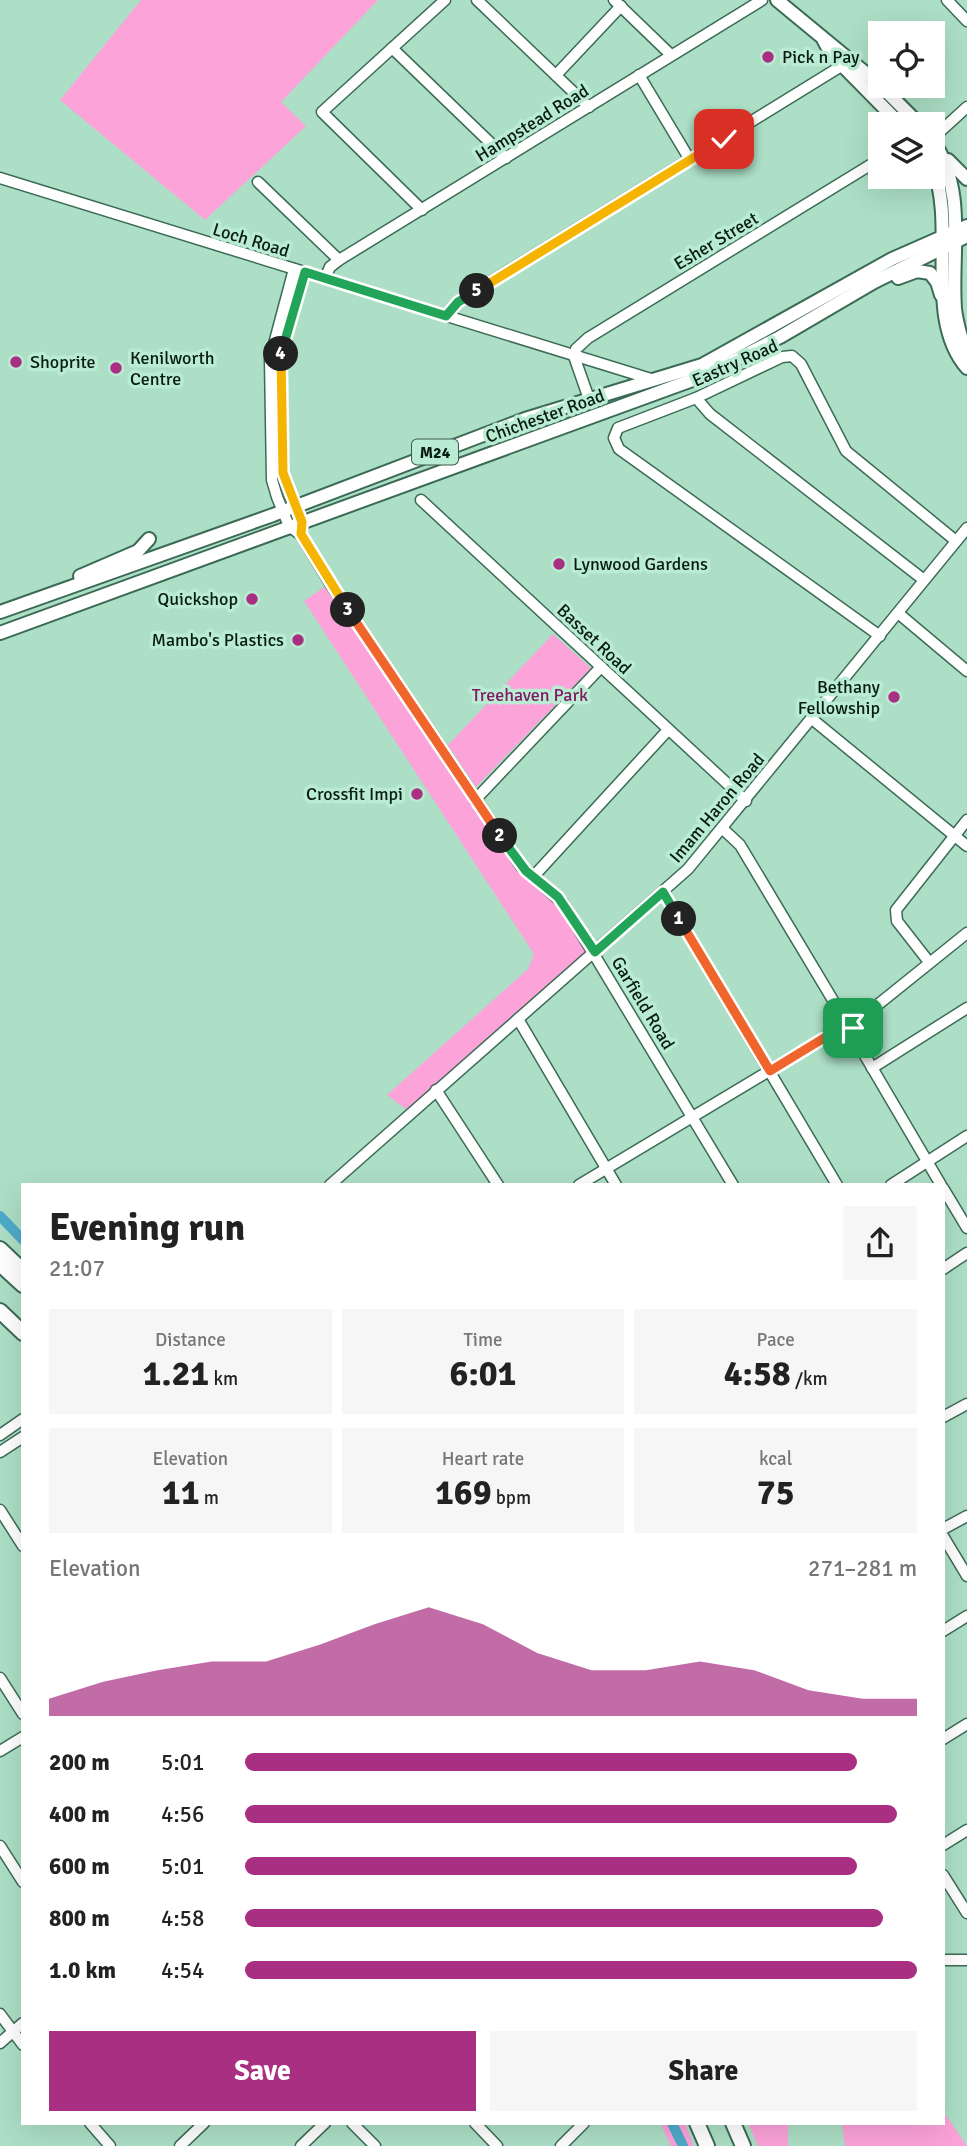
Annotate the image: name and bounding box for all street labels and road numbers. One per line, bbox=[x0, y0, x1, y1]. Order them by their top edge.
street label: Hampstead Road bbox=[471, 79, 593, 167]
street label: Esher Street bbox=[670, 207, 762, 275]
street label: Loch Road bbox=[210, 218, 292, 262]
street label: Eastry Road bbox=[689, 334, 781, 392]
street label: Chichester Road bbox=[483, 384, 607, 448]
road number: M24 bbox=[412, 440, 458, 464]
street label: Basset Road bbox=[552, 599, 636, 679]
street label: Imam Haron Road bbox=[665, 749, 769, 867]
street label: Garfield Road bbox=[607, 953, 679, 1053]

